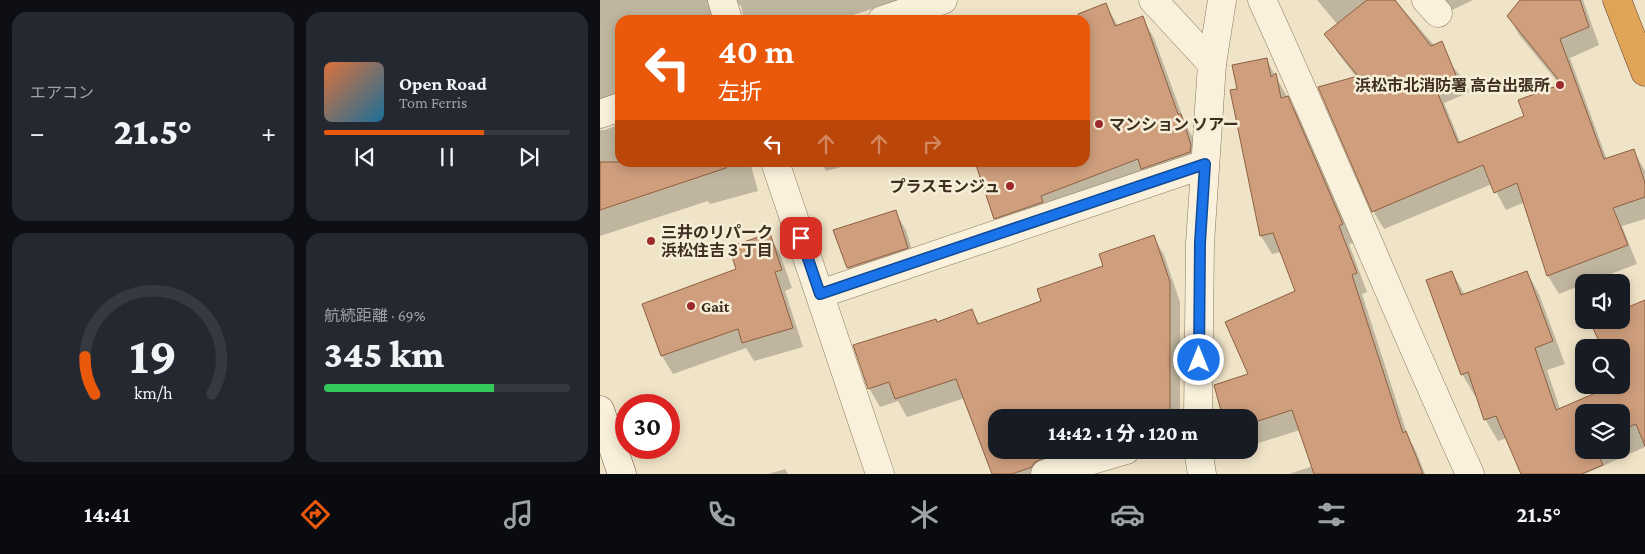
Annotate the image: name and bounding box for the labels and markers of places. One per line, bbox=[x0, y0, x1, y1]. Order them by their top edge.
place label: 浜松市北消防署 高台出張所 bbox=[1355, 77, 1550, 94]
marker: 浜松市北消防署 高台出張所 bbox=[1554, 79, 1566, 91]
place label: マンション ソアー bbox=[1109, 116, 1239, 133]
marker: マンション ソアー bbox=[1093, 118, 1105, 130]
place label: プラスモンジュ bbox=[889, 178, 1000, 195]
marker: プラスモンジュ bbox=[1004, 180, 1016, 192]
pin bbox=[780, 217, 822, 259]
place label: 三井のリパーク 浜松住吉３丁目 bbox=[661, 223, 773, 259]
marker: 三井のリパーク 浜松住吉３丁目 bbox=[645, 235, 657, 247]
place label: Gait bbox=[701, 298, 730, 315]
marker: Gait bbox=[685, 300, 697, 312]

